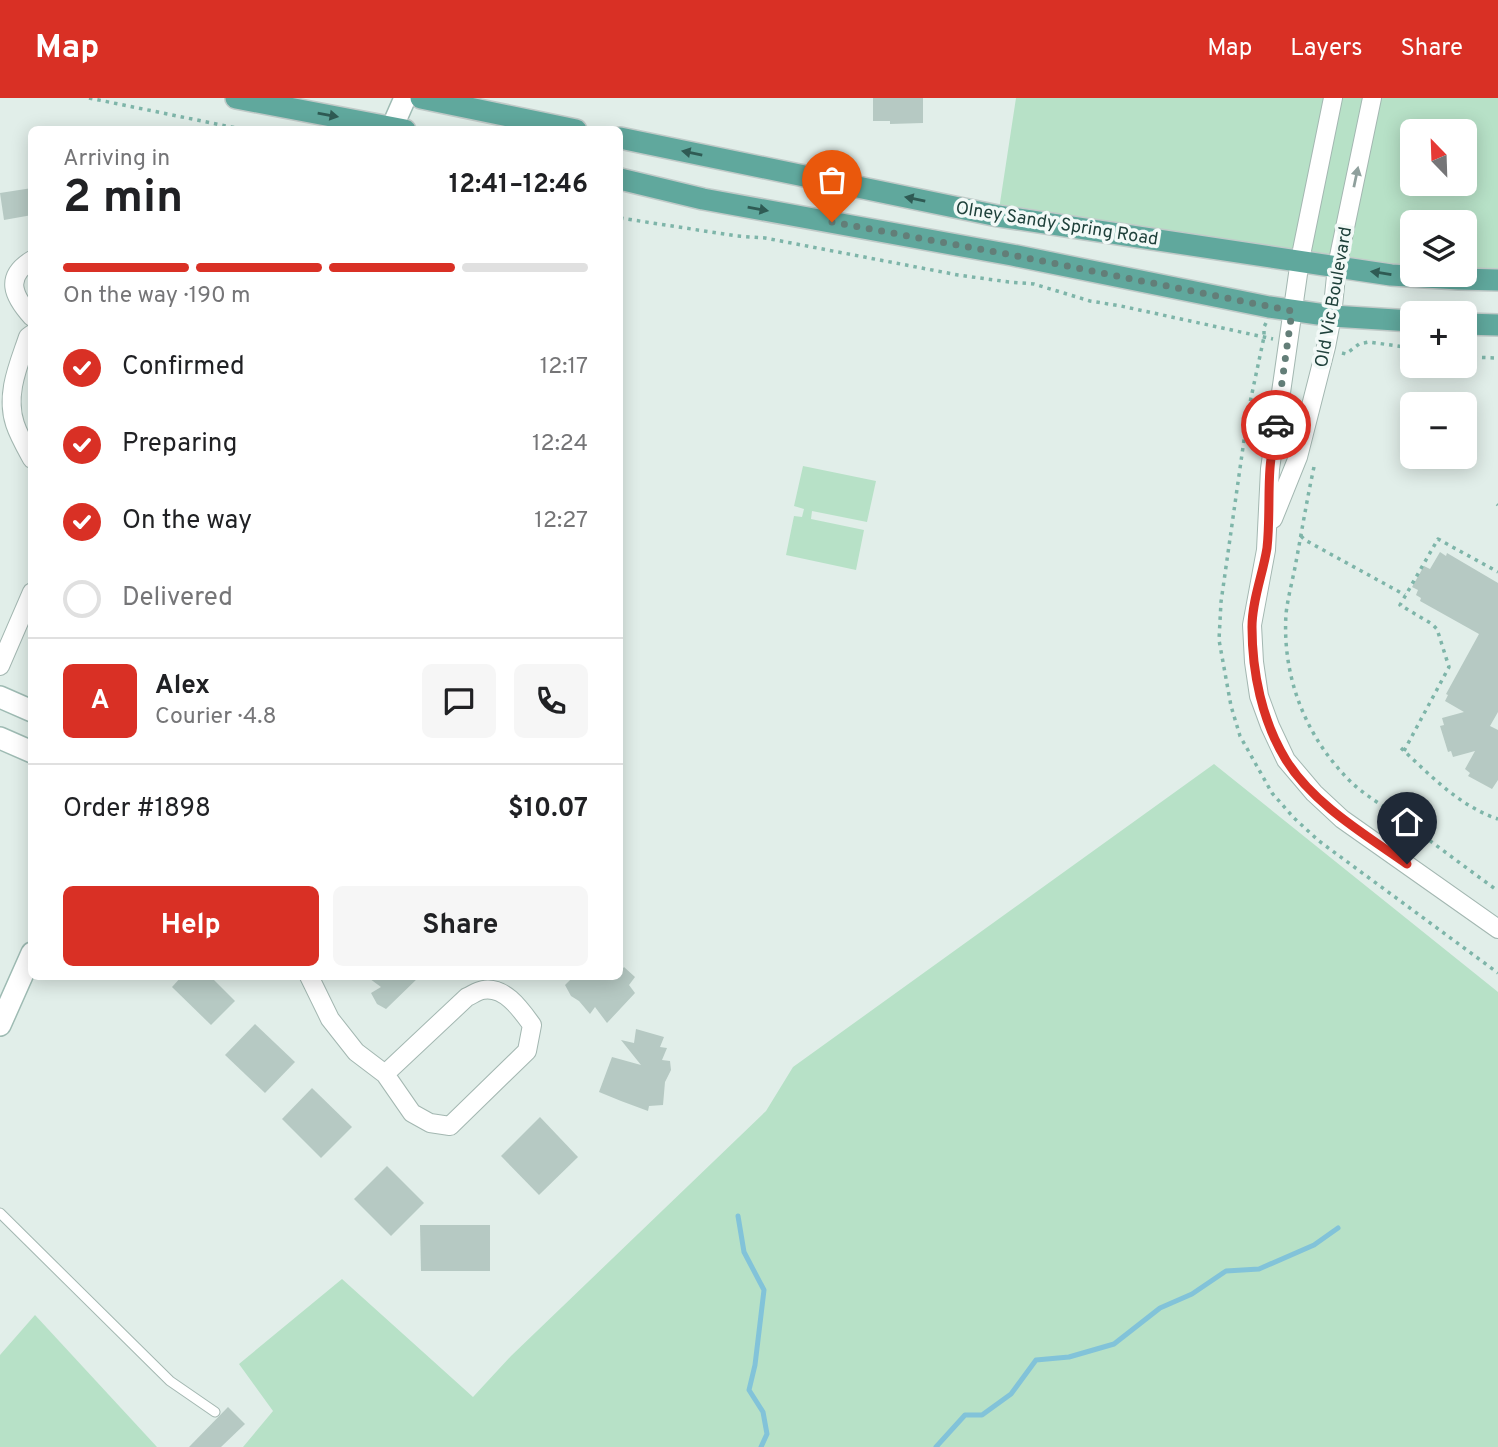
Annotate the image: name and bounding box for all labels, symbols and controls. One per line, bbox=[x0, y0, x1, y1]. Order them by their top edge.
text: Map bbox=[35, 28, 99, 70]
text: Map bbox=[1207, 34, 1252, 64]
text: Layers bbox=[1290, 34, 1362, 64]
text: Share bbox=[1400, 34, 1463, 64]
one-way arrow bbox=[317, 109, 339, 120]
north arrow bbox=[1400, 119, 1477, 196]
map controls bbox=[1400, 119, 1477, 469]
text: Arriving in bbox=[63, 145, 170, 174]
one-way arrow bbox=[681, 148, 703, 159]
pin bbox=[802, 150, 862, 222]
icon: bag bbox=[813, 161, 851, 199]
one-way arrow bbox=[1350, 166, 1361, 188]
text: 12:41–12:46 bbox=[449, 169, 588, 202]
text: 2 min bbox=[63, 170, 183, 229]
one-way arrow bbox=[904, 193, 926, 204]
street label: Olney Sandy Spring Road bbox=[954, 197, 1160, 252]
one-way arrow bbox=[747, 203, 769, 214]
button: layers bbox=[1400, 210, 1477, 287]
street label: Old Vic Boulevard bbox=[1311, 225, 1358, 369]
one-way arrow bbox=[1370, 267, 1392, 278]
text: On the way · 190 m bbox=[63, 282, 251, 311]
button: + bbox=[1400, 301, 1477, 378]
icon: check bbox=[63, 349, 101, 387]
text: Confirmed bbox=[122, 351, 245, 384]
text: 12:17 bbox=[540, 353, 588, 382]
courier bbox=[1241, 390, 1311, 460]
button: − bbox=[1400, 392, 1477, 469]
icon: car bbox=[1257, 406, 1295, 444]
icon: check bbox=[63, 426, 101, 464]
text: Preparing bbox=[122, 428, 237, 461]
text: 12:24 bbox=[532, 430, 588, 459]
icon: check bbox=[63, 503, 101, 541]
text: On the way bbox=[122, 505, 252, 538]
text: 12:27 bbox=[534, 507, 588, 536]
text: Delivered bbox=[122, 582, 233, 615]
button: chat bbox=[422, 664, 496, 738]
button: phone bbox=[514, 664, 588, 738]
text: Alex bbox=[155, 670, 210, 703]
text: A bbox=[91, 685, 109, 718]
text: Courier · 4.8 bbox=[155, 703, 276, 732]
pin bbox=[1377, 792, 1437, 864]
text: Order #1898 bbox=[63, 793, 211, 826]
text: $10.07 bbox=[508, 793, 588, 826]
icon: home bbox=[1388, 803, 1426, 841]
button: Help bbox=[63, 886, 319, 966]
button: Share bbox=[333, 886, 588, 966]

